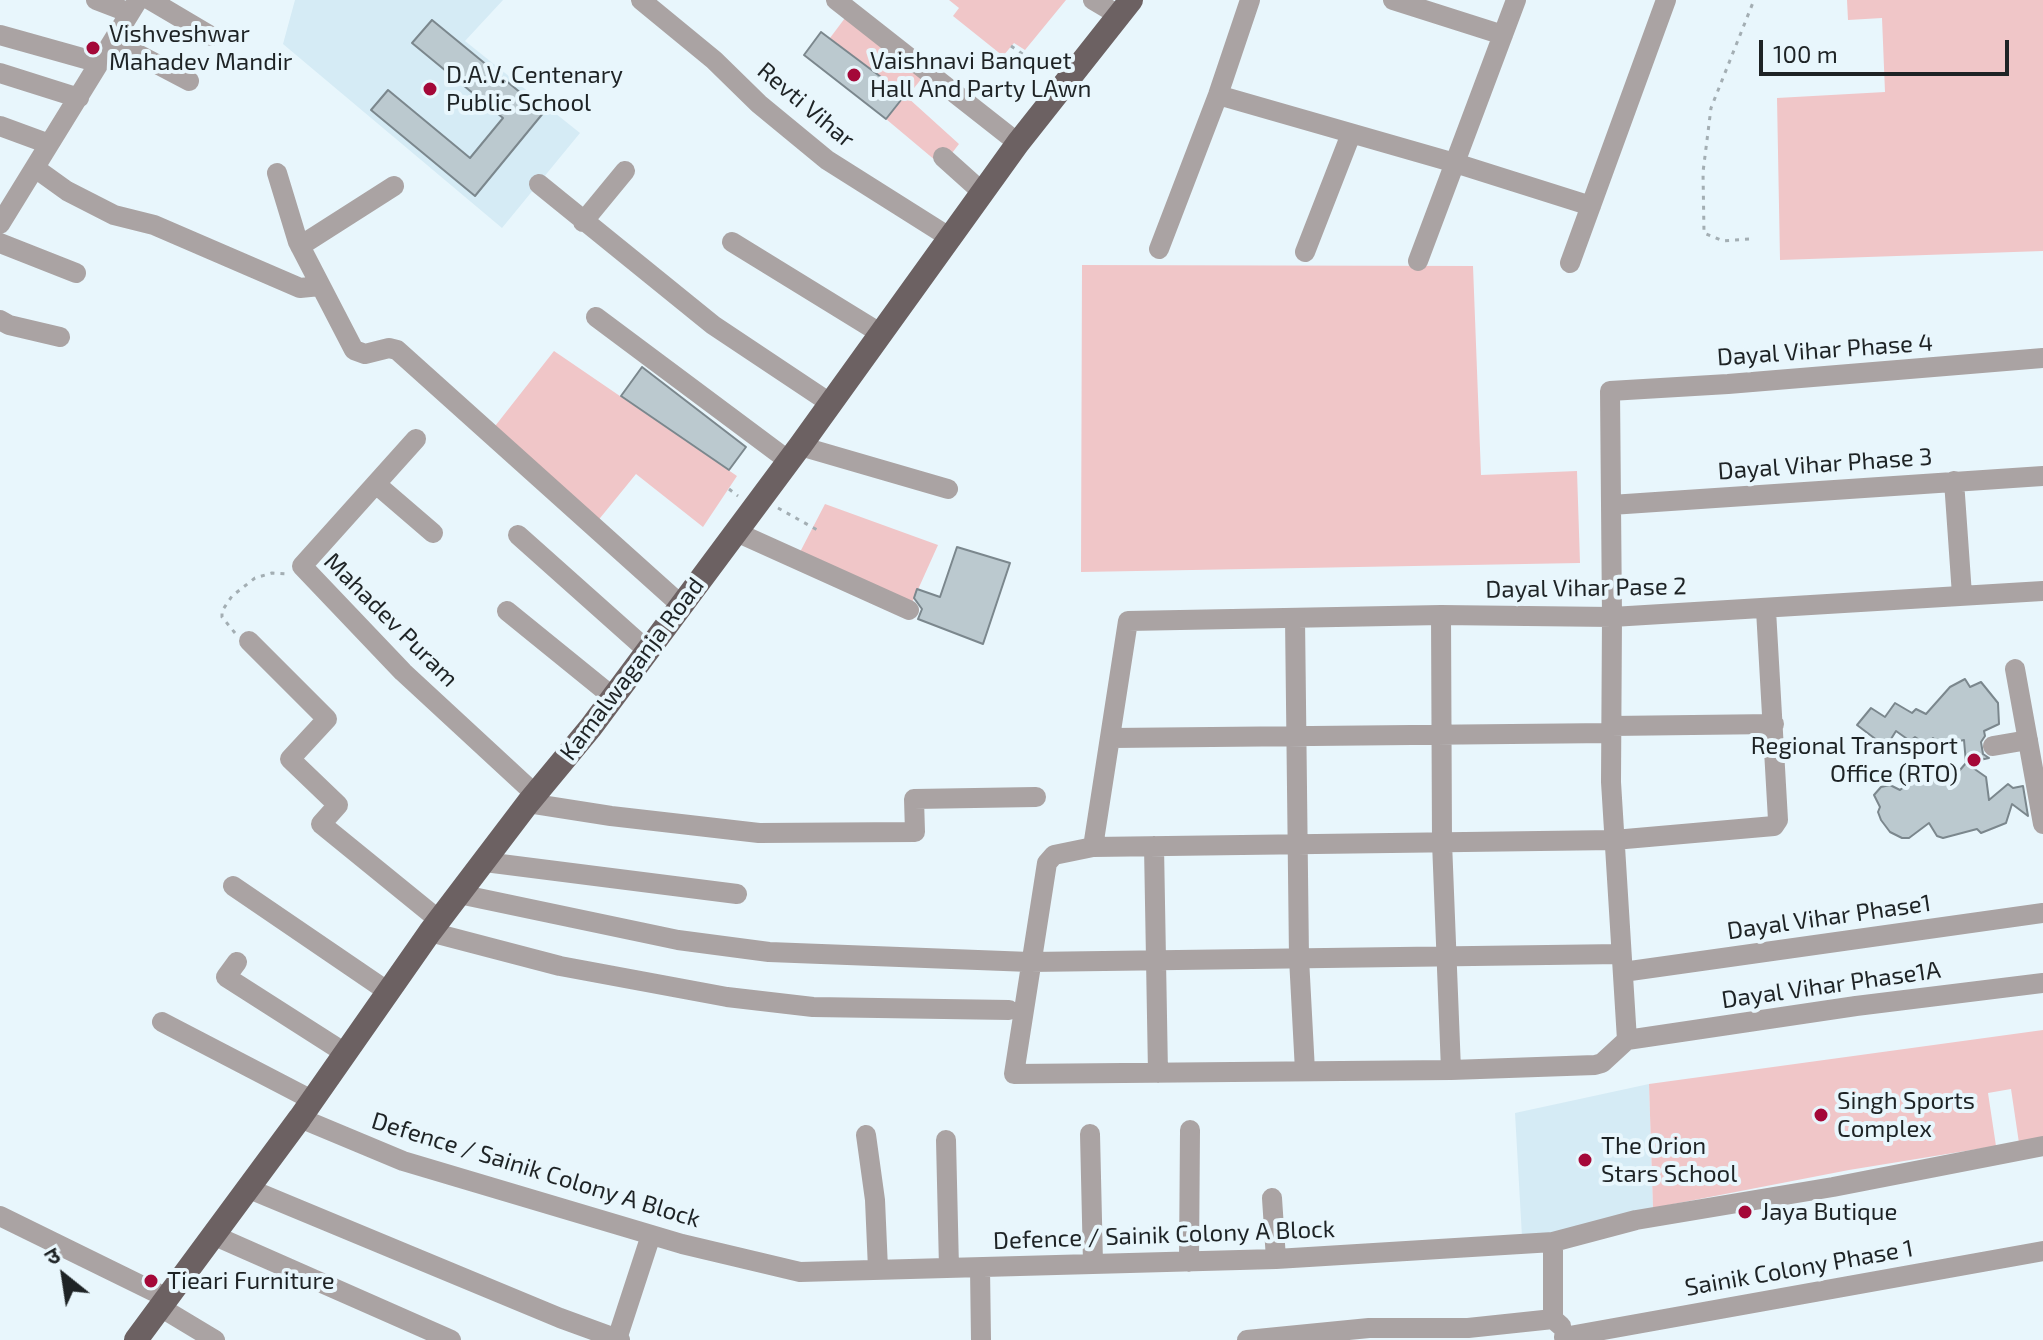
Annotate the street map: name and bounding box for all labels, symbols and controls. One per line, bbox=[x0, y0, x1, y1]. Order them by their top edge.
place label: Vishveshwar Mahadev Mandir bbox=[109, 20, 292, 76]
scale bar bbox=[1763, 24, 2013, 74]
marker: Vishveshwar Mahadev Mandir bbox=[84, 39, 102, 57]
text: 100 m bbox=[1773, 39, 1838, 68]
place label: Vaishnavi Banquet Hall And Party LAwn bbox=[870, 47, 1092, 103]
street label: Revti Vihar bbox=[752, 56, 860, 154]
place label: D.A.V. Centenary Public School bbox=[446, 61, 623, 117]
marker: Vaishnavi Banquet Hall And Party LAwn bbox=[845, 66, 863, 84]
marker: D.A.V. Centenary Public School bbox=[421, 80, 439, 98]
street label: Dayal Vihar Phase 4 bbox=[1716, 328, 1934, 372]
street label: Dayal Vihar Phase 3 bbox=[1717, 442, 1933, 486]
street label: Mahadev Puram bbox=[318, 547, 464, 693]
street label: Kamalwaganja Road bbox=[554, 572, 710, 766]
street label: Dayal Vihar Pase 2 bbox=[1485, 572, 1687, 604]
place label: Regional Transport Office (RTO) bbox=[1751, 732, 1958, 788]
marker: Regional Transport Office (RTO) bbox=[1965, 751, 1983, 769]
street label: Dayal Vihar Phase1 bbox=[1725, 888, 1933, 946]
street label: Dayal Vihar Phase1A bbox=[1720, 955, 1942, 1015]
place label: Singh Sports Complex bbox=[1837, 1087, 1975, 1143]
street label: Defence / Sainik Colony A Block bbox=[368, 1106, 704, 1234]
marker: Singh Sports Complex bbox=[1812, 1106, 1830, 1124]
place label: The Orion Stars School bbox=[1601, 1132, 1737, 1188]
marker: The Orion Stars School bbox=[1576, 1151, 1594, 1169]
place label: Jaya Butique bbox=[1761, 1198, 1897, 1226]
marker: Jaya Butique bbox=[1736, 1203, 1754, 1221]
street label: Defence / Sainik Colony A Block bbox=[993, 1215, 1335, 1255]
street label: Sainik Colony Phase 1 bbox=[1683, 1234, 1915, 1302]
north arrow bbox=[24, 1236, 104, 1316]
text: उ bbox=[40, 1241, 64, 1270]
place label: Tieari Furniture bbox=[167, 1267, 335, 1295]
marker: Tieari Furniture bbox=[142, 1272, 160, 1290]

